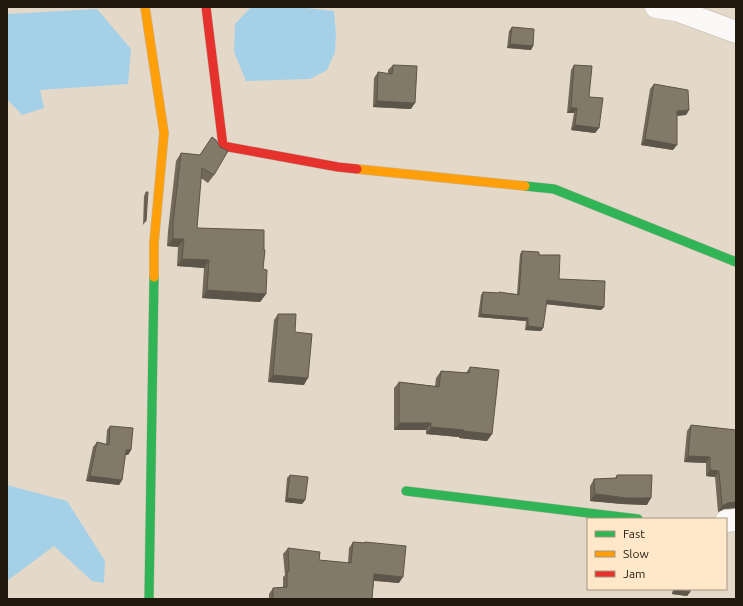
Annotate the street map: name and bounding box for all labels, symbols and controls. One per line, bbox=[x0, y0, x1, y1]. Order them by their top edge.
legend bbox=[587, 518, 727, 590]
text: Fast bbox=[623, 527, 645, 540]
text: Slow bbox=[623, 547, 649, 560]
text: Jam bbox=[623, 567, 645, 580]

